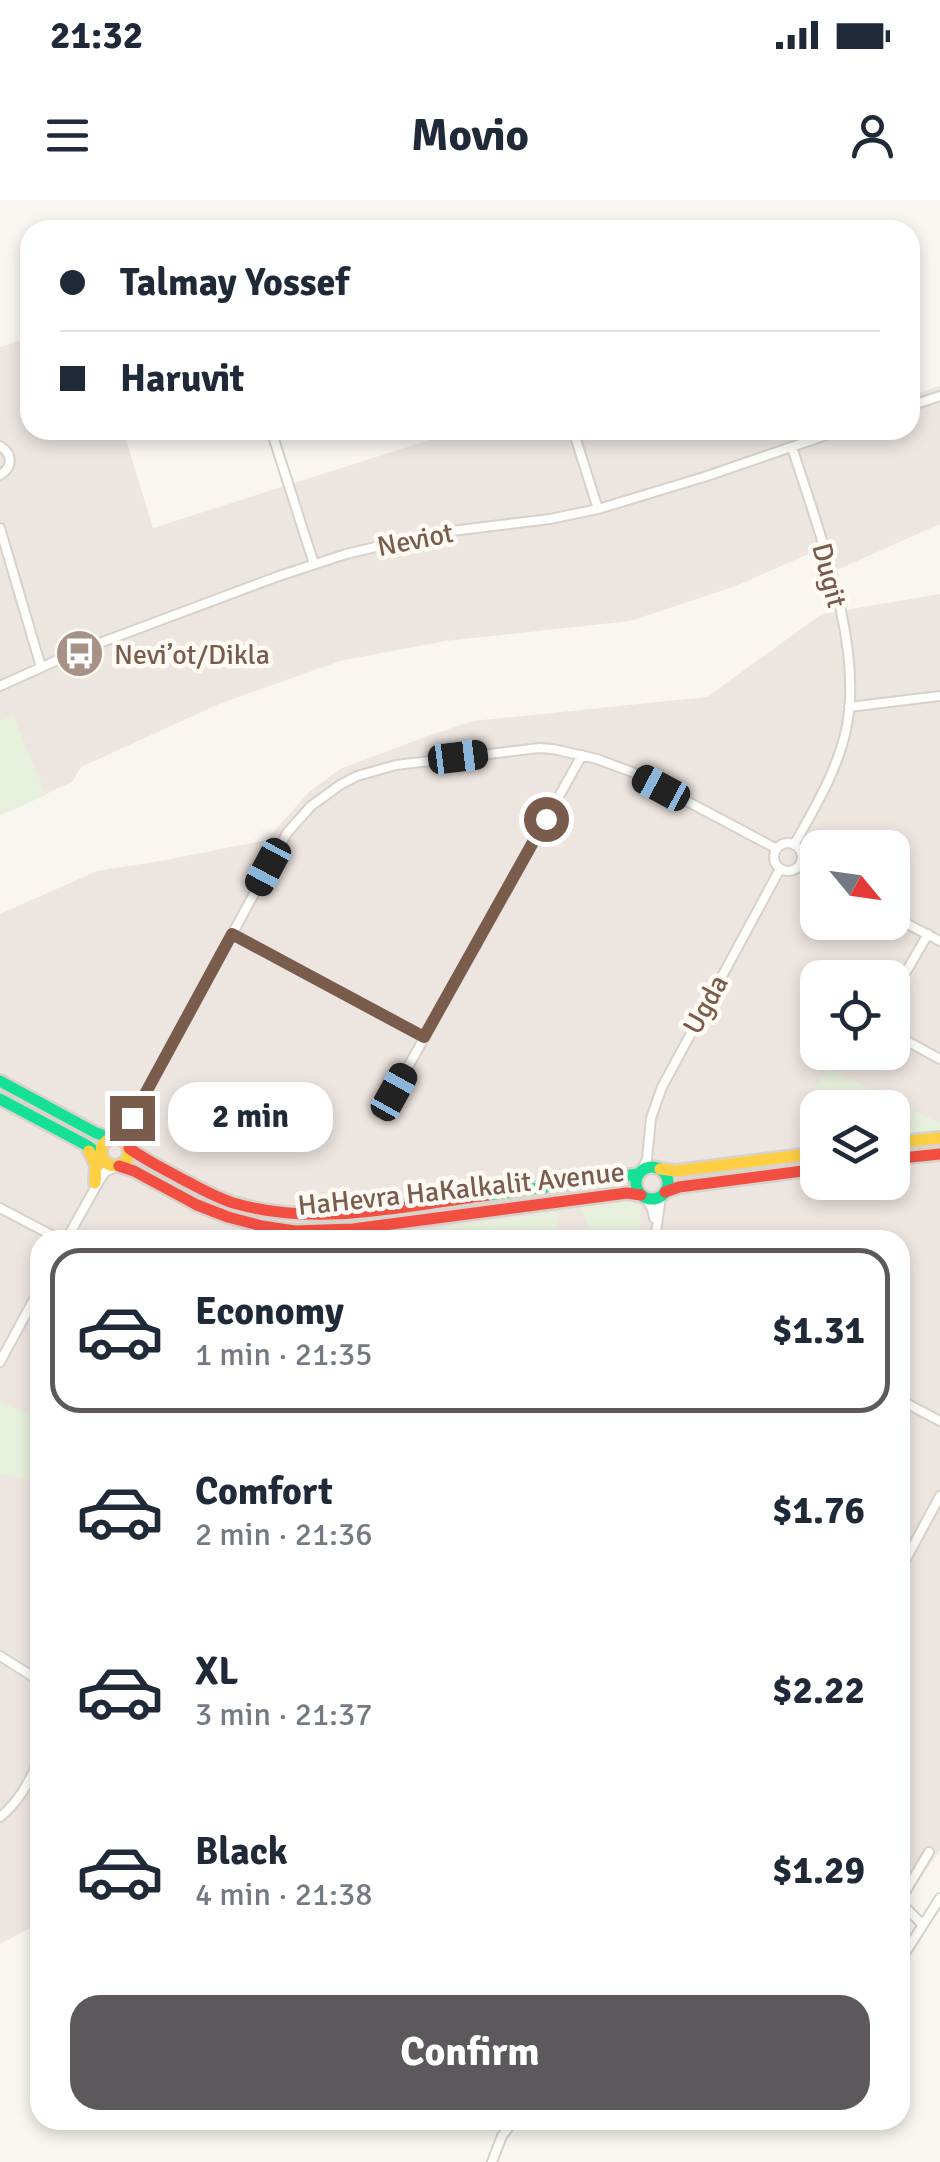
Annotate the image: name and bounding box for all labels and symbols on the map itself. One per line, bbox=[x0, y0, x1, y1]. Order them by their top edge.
street label: Neviot bbox=[374, 516, 456, 564]
street label: Dugit bbox=[804, 539, 854, 611]
bus stop icon: Nevi’ot/Dikla bbox=[53, 628, 105, 680]
place label: Nevi’ot/Dikla bbox=[114, 638, 270, 672]
car bbox=[426, 738, 490, 776]
car bbox=[627, 761, 695, 815]
route start bbox=[524, 797, 569, 842]
north arrow bbox=[800, 830, 910, 940]
car bbox=[241, 833, 295, 901]
street label: Ugda bbox=[676, 969, 736, 1040]
car bbox=[366, 1058, 422, 1126]
callout: 2 min bbox=[167, 1083, 332, 1153]
route end bbox=[110, 1096, 155, 1141]
street label: HaHevra HaKalkalit Avenue bbox=[296, 1155, 626, 1223]

